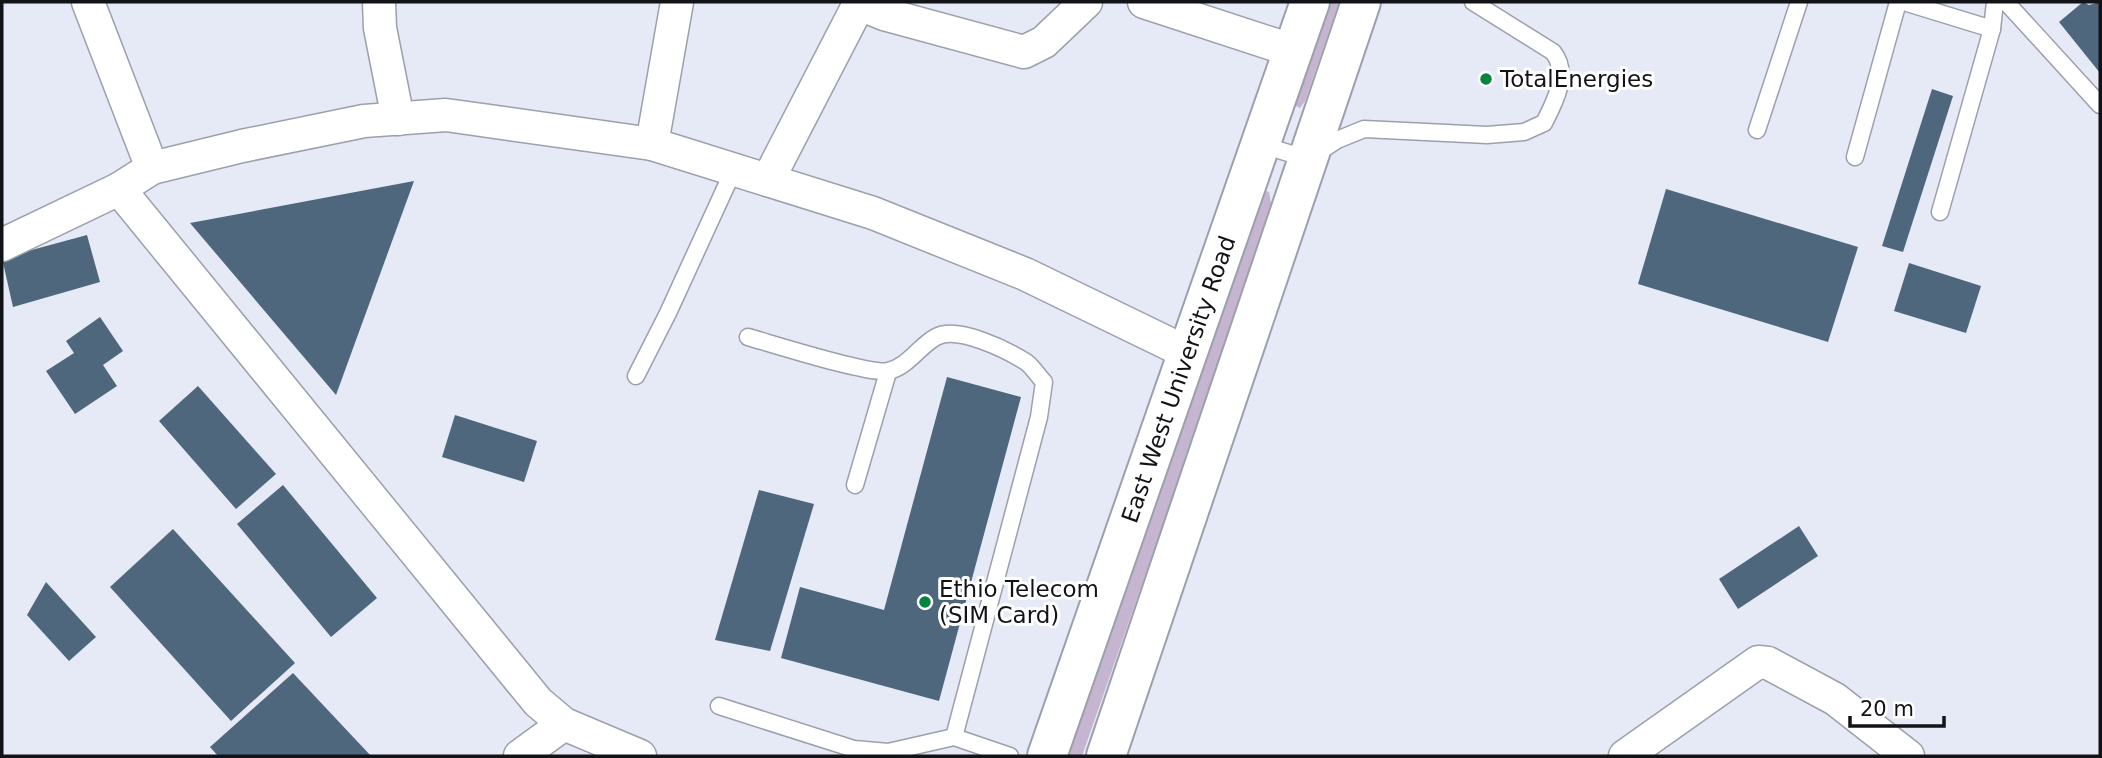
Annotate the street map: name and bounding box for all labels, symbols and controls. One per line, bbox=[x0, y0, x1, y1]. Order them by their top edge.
place label: TotalEnergies bbox=[1499, 66, 1653, 92]
marker: TotalEnergies bbox=[1478, 71, 1494, 87]
street label: East West University Road bbox=[1116, 232, 1240, 526]
place label: Ethio Telecom (SIM Card) bbox=[939, 576, 1099, 628]
marker: Ethio Telecom (SIM Card) bbox=[917, 594, 933, 610]
scale bar bbox=[1850, 684, 1944, 728]
text: 20 m bbox=[1860, 697, 1914, 721]

